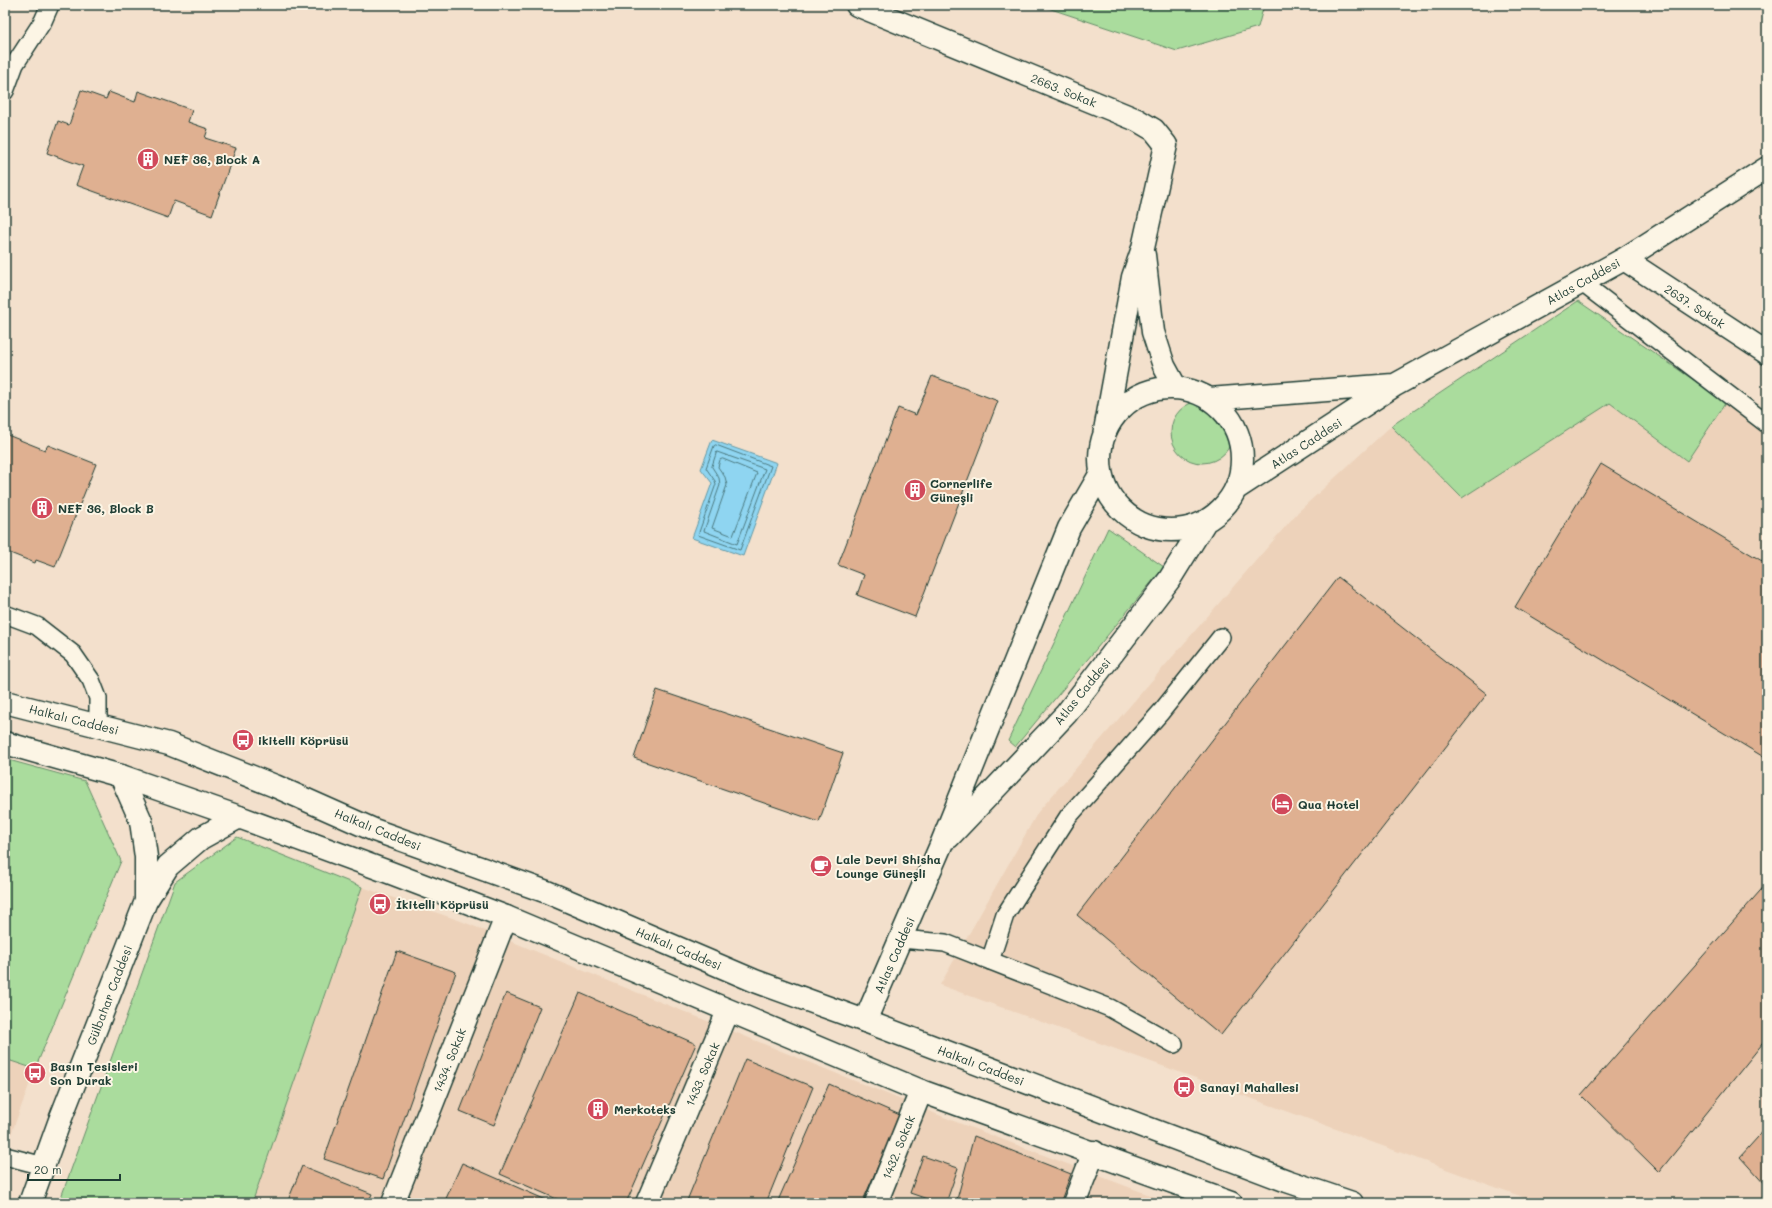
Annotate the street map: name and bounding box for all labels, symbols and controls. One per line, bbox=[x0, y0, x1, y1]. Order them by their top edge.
street label: 2663. Sokak bbox=[1029, 70, 1099, 110]
building icon: NEF 36, Block A bbox=[135, 146, 161, 172]
place label: NEF 36, Block A bbox=[164, 151, 260, 167]
street label: Atlas Caddesi bbox=[1543, 254, 1623, 308]
street label: 2637. Sokak bbox=[1662, 280, 1728, 332]
street label: Atlas Caddesi bbox=[1267, 414, 1345, 472]
place label: Cornerlife Güneşli bbox=[930, 475, 992, 506]
building icon: Cornerlife Güneşli bbox=[902, 477, 928, 503]
building icon: NEF 36, Block B bbox=[29, 495, 55, 521]
place label: NEF 36, Block B bbox=[58, 500, 154, 516]
street label: Atlas Caddesi bbox=[1050, 654, 1114, 728]
street label: Halkalı Caddesi bbox=[28, 700, 120, 738]
bus stop icon: ikitelli Köprüsü bbox=[230, 727, 256, 753]
place label: ikitelli Köprüsü bbox=[258, 732, 349, 748]
hotel icon: Qua Hotel bbox=[1269, 791, 1295, 817]
place label: Qua Hotel bbox=[1298, 796, 1359, 812]
street label: Halkalı Caddesi bbox=[332, 804, 424, 854]
place label: Lale Devri Shisha Lounge Güneşli bbox=[836, 851, 941, 882]
cafe icon: Lale Devri Shisha Lounge Güneşli bbox=[808, 853, 834, 879]
bus stop icon: İkitelli Köprüsü bbox=[367, 891, 393, 917]
place label: İkitelli Köprüsü bbox=[396, 896, 489, 912]
street label: Atlas Caddesi bbox=[870, 914, 918, 996]
street label: Halkalı Caddesi bbox=[634, 923, 724, 973]
street label: Gülbahar Caddesi bbox=[83, 943, 135, 1047]
street label: 1434. Sokak bbox=[429, 1025, 469, 1095]
street label: 1433. Sokak bbox=[681, 1040, 723, 1108]
street label: Halkalı Caddesi bbox=[935, 1041, 1027, 1089]
place label: Basın Tesisleri Son Durak bbox=[50, 1058, 138, 1088]
bus stop icon: Basın Tesisleri Son Durak bbox=[22, 1060, 48, 1086]
bus stop icon: Sanayi Mahallesi bbox=[1171, 1074, 1197, 1100]
place label: Sanayi Mahallesi bbox=[1200, 1079, 1299, 1095]
building icon: Merkoteks bbox=[585, 1096, 611, 1122]
place label: Merkoteks bbox=[614, 1101, 676, 1117]
street label: 1432. Sokak bbox=[878, 1113, 918, 1181]
scale bar bbox=[28, 1156, 120, 1182]
text: 20 m bbox=[34, 1161, 62, 1177]

